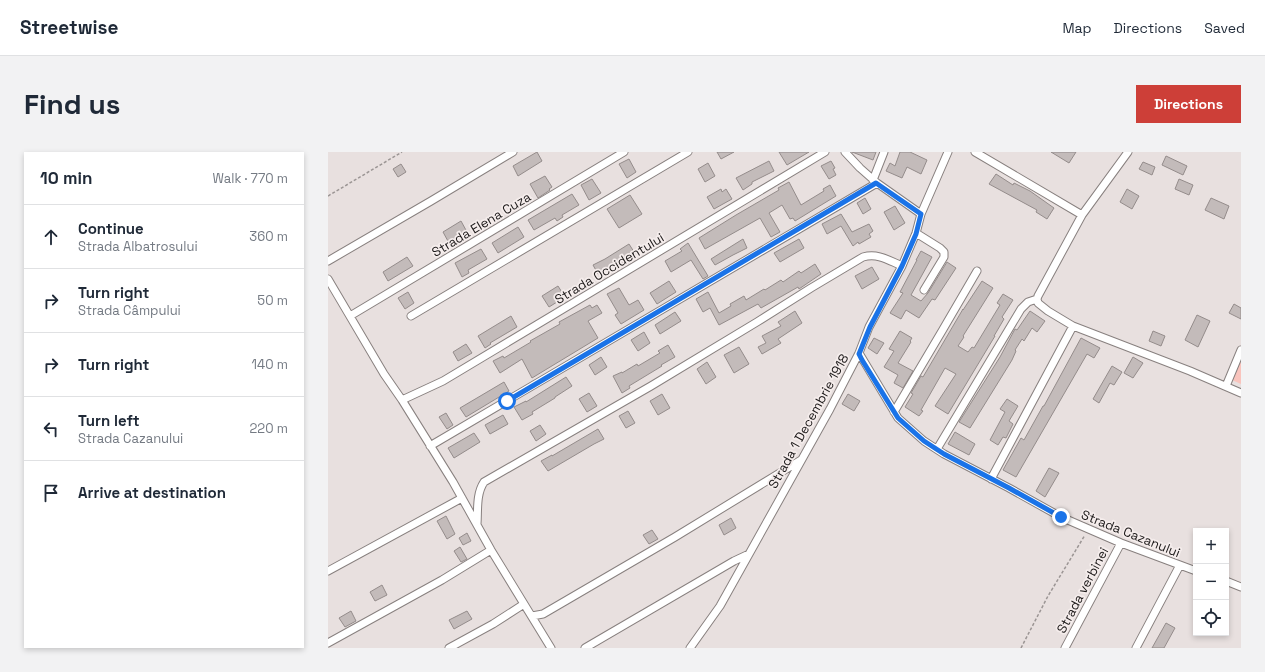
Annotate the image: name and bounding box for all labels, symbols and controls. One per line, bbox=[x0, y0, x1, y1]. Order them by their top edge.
text: Streetwise bbox=[20, 15, 119, 40]
text: Map bbox=[1062, 19, 1092, 37]
text: Directions bbox=[1114, 19, 1182, 37]
text: Saved bbox=[1204, 19, 1245, 37]
button: Directions bbox=[1136, 85, 1241, 123]
text: Find us bbox=[24, 86, 121, 122]
text: 10 min bbox=[40, 167, 93, 189]
text: Walk · 770 m bbox=[213, 170, 288, 187]
street label: Strada Elena Cuza bbox=[429, 188, 534, 261]
text: Continue bbox=[78, 219, 144, 238]
icon: ahead bbox=[40, 226, 62, 248]
text: 360 m bbox=[249, 228, 288, 245]
street label: Strada Occidentului bbox=[551, 229, 667, 308]
text: Strada Albatrosului bbox=[78, 238, 198, 255]
text: Turn right bbox=[78, 283, 149, 302]
icon: right bbox=[40, 290, 62, 312]
text: 50 m bbox=[257, 292, 288, 309]
text: Strada Câmpului bbox=[78, 302, 181, 319]
street label: Strada 1 Decembrie 1918 bbox=[764, 351, 853, 492]
icon: right bbox=[40, 354, 62, 376]
text: Turn right bbox=[78, 355, 149, 374]
text: 140 m bbox=[252, 356, 288, 373]
route start bbox=[498, 392, 516, 410]
text: Turn left bbox=[78, 411, 140, 430]
icon: left bbox=[40, 418, 62, 440]
text: 220 m bbox=[249, 420, 288, 437]
text: Strada Cazanului bbox=[78, 430, 183, 447]
icon: arrive bbox=[40, 482, 62, 504]
text: Arrive at destination bbox=[78, 483, 226, 502]
street label: Strada Cazanului bbox=[1079, 506, 1183, 561]
route end bbox=[1052, 508, 1070, 526]
map controls bbox=[1193, 528, 1229, 636]
button: + bbox=[1193, 528, 1229, 564]
street label: Strada verbinei bbox=[1053, 544, 1112, 636]
button: − bbox=[1193, 564, 1229, 600]
button: locate bbox=[1193, 600, 1229, 636]

